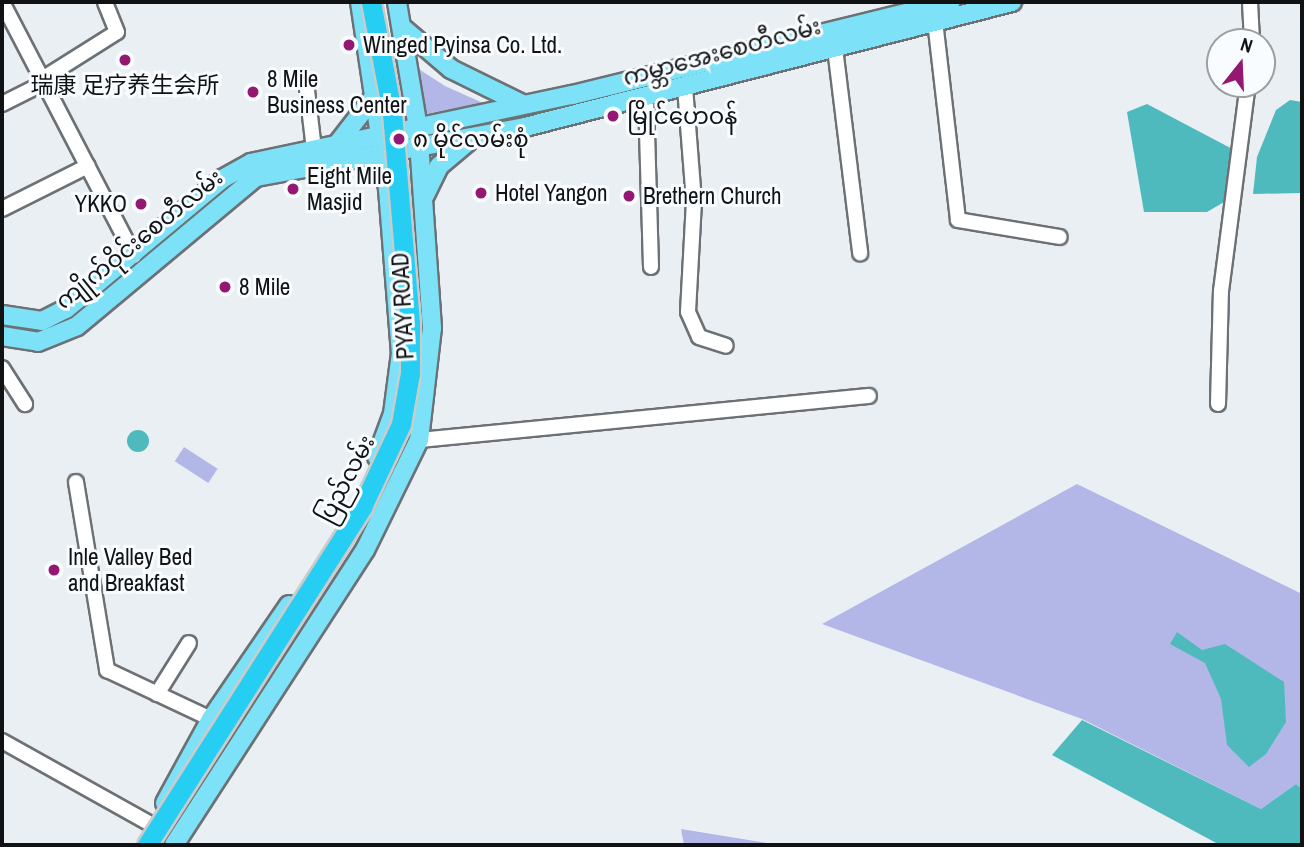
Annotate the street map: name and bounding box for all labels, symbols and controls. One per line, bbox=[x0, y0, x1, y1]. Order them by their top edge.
street label: ကမ္ဘာအေးစေတီလမ်း bbox=[620, 12, 824, 92]
north arrow bbox=[1206, 28, 1276, 98]
place label: Winged Pyinsa Co. Ltd. bbox=[363, 31, 562, 59]
text: N bbox=[1238, 31, 1256, 59]
marker: Winged Pyinsa Co. Ltd. bbox=[341, 37, 357, 53]
marker: 瑞康 足疗养生会所 bbox=[117, 52, 133, 68]
place label: 8 Mile Business Center bbox=[267, 65, 406, 119]
place label: 瑞康 足疗养生会所 bbox=[30, 71, 220, 99]
marker: 8 Mile Business Center bbox=[245, 84, 261, 100]
place label: မြိုင်ဟေဝန် bbox=[627, 102, 737, 130]
marker: မြိုင်ဟေဝန် bbox=[605, 108, 621, 124]
place label: ၈ မိုင်လမ်းစုံ bbox=[413, 125, 529, 153]
marker: ၈ မိုင်လမ်းစုံ bbox=[391, 131, 407, 147]
place label: Eight Mile Masjid bbox=[307, 162, 392, 216]
street label: ကျိုက်ဝိုင်းစေတီလမ်း bbox=[50, 163, 228, 315]
place label: Hotel Yangon bbox=[495, 179, 608, 207]
marker: Eight Mile Masjid bbox=[285, 181, 301, 197]
place label: Brethern Church bbox=[643, 182, 781, 210]
marker: Hotel Yangon bbox=[473, 185, 489, 201]
marker: Brethern Church bbox=[621, 188, 637, 204]
place label: YKKO bbox=[75, 190, 127, 218]
marker: YKKO bbox=[133, 196, 149, 212]
street label: PYAY ROAD bbox=[386, 252, 420, 360]
place label: 8 Mile bbox=[239, 273, 290, 301]
marker: 8 Mile bbox=[217, 279, 233, 295]
street label: ပြည်လမ်း bbox=[311, 430, 381, 528]
place label: Inle Valley Bed and Breakfast bbox=[68, 543, 192, 597]
marker: Inle Valley Bed and Breakfast bbox=[46, 562, 62, 578]

